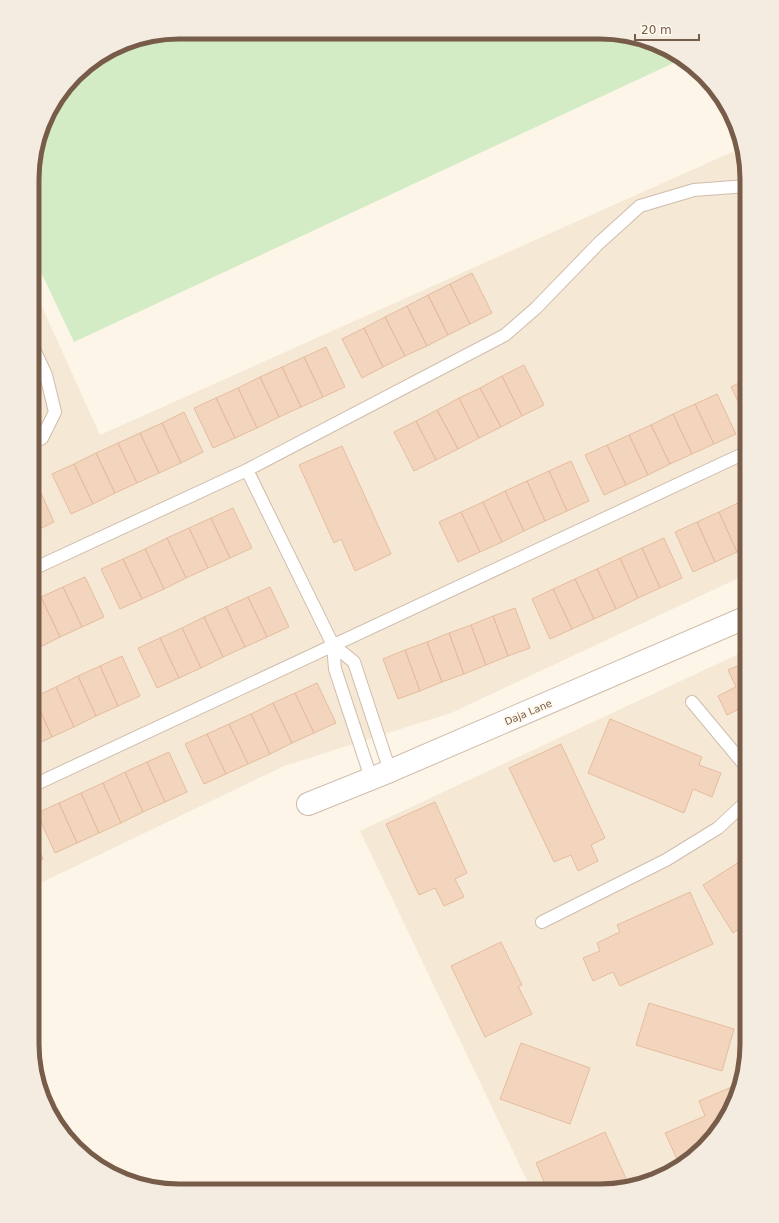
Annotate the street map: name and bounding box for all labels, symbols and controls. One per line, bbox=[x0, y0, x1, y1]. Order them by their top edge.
scale bar bbox=[635, 16, 699, 42]
text: 20 m bbox=[641, 23, 672, 37]
street label: Daja Lane bbox=[503, 698, 553, 727]

